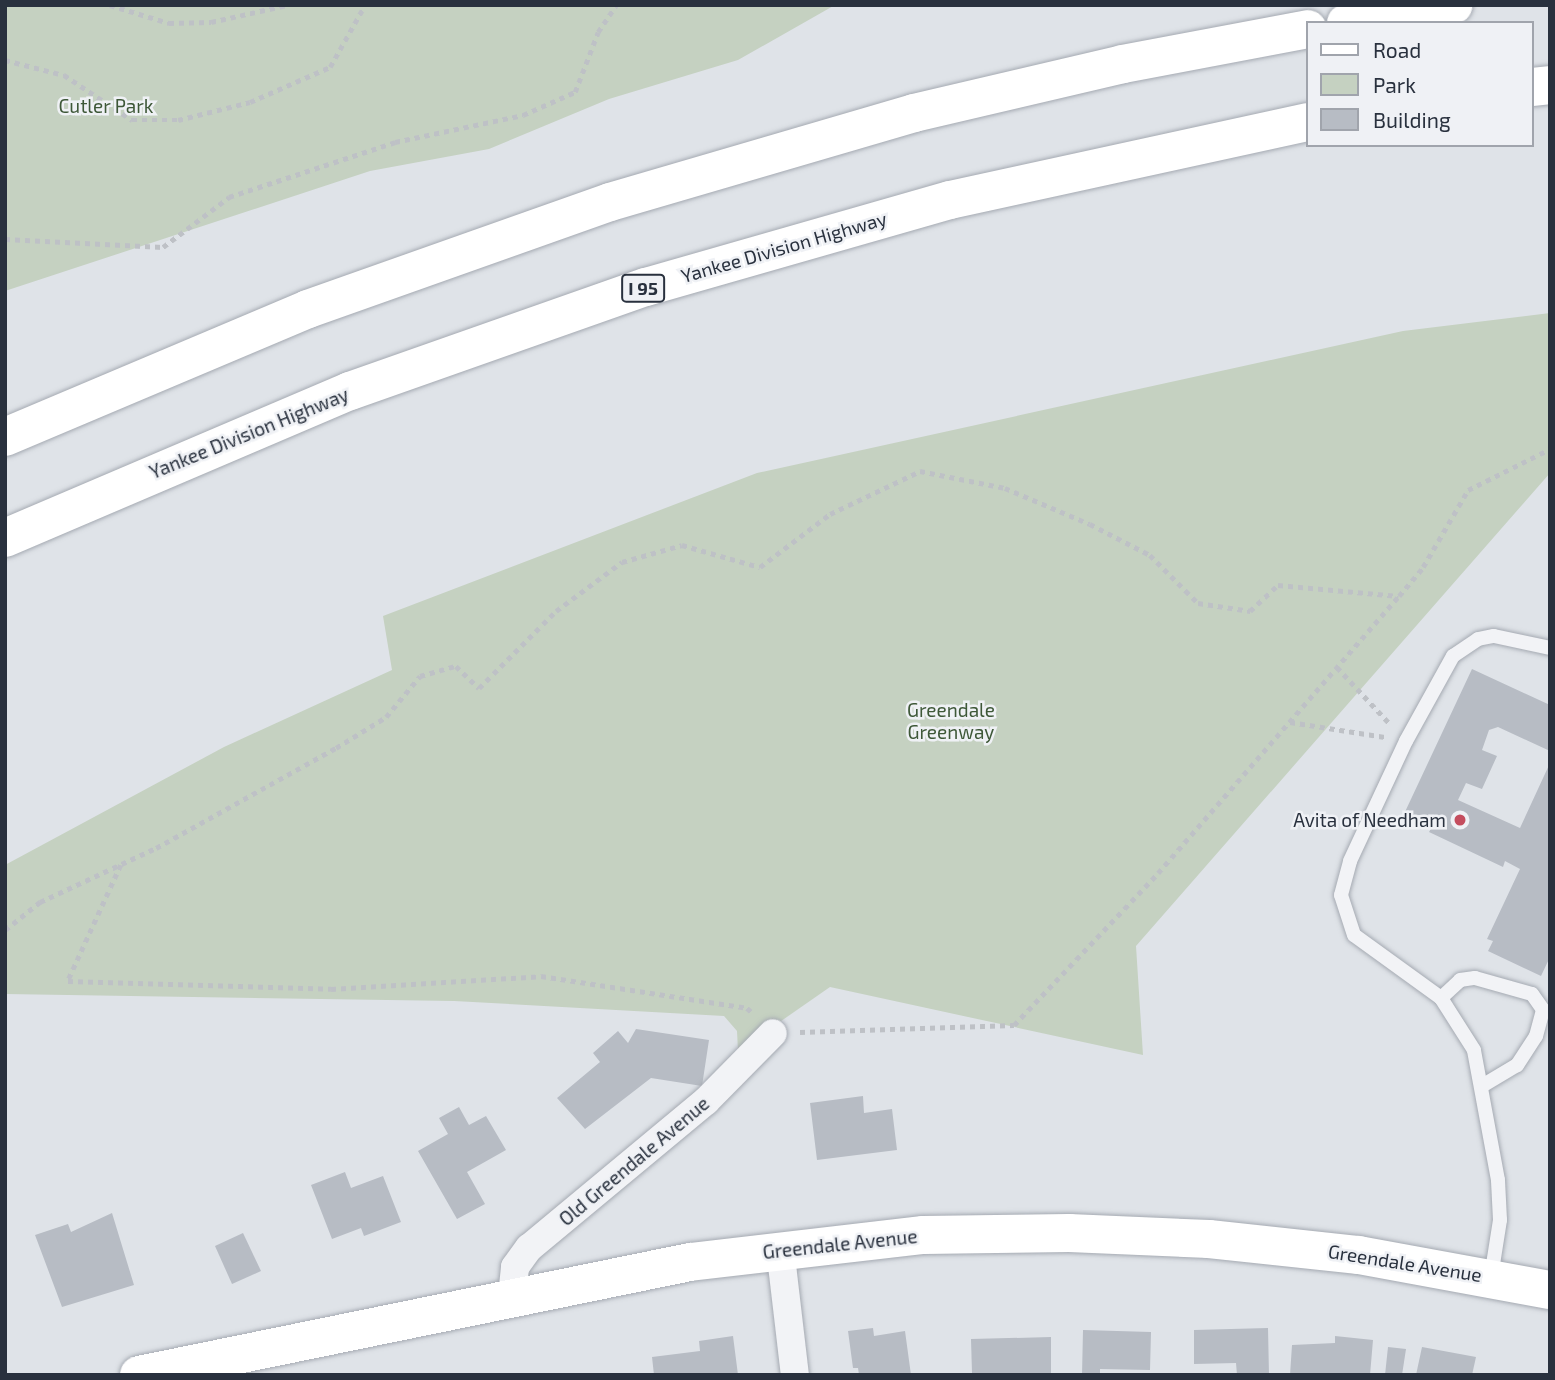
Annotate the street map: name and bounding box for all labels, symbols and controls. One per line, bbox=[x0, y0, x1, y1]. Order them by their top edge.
legend bbox=[1306, 21, 1534, 147]
text: Road bbox=[1373, 37, 1421, 62]
text: Park bbox=[1373, 72, 1416, 97]
park label: Cutler Park bbox=[58, 95, 154, 117]
text: Building bbox=[1373, 107, 1451, 132]
street label: Yankee Division Highway bbox=[679, 207, 889, 287]
road number: I 95 bbox=[620, 274, 666, 302]
street label: Yankee Division Highway bbox=[146, 383, 352, 483]
park label: Greendale Greenway bbox=[907, 699, 995, 743]
place label: Avita of Needham bbox=[1293, 809, 1446, 831]
marker: Avita of Needham bbox=[1452, 812, 1468, 828]
street label: Old Greendale Avenue bbox=[554, 1091, 714, 1231]
street label: Greendale Avenue bbox=[761, 1225, 919, 1263]
street label: Greendale Avenue bbox=[1326, 1240, 1484, 1286]

